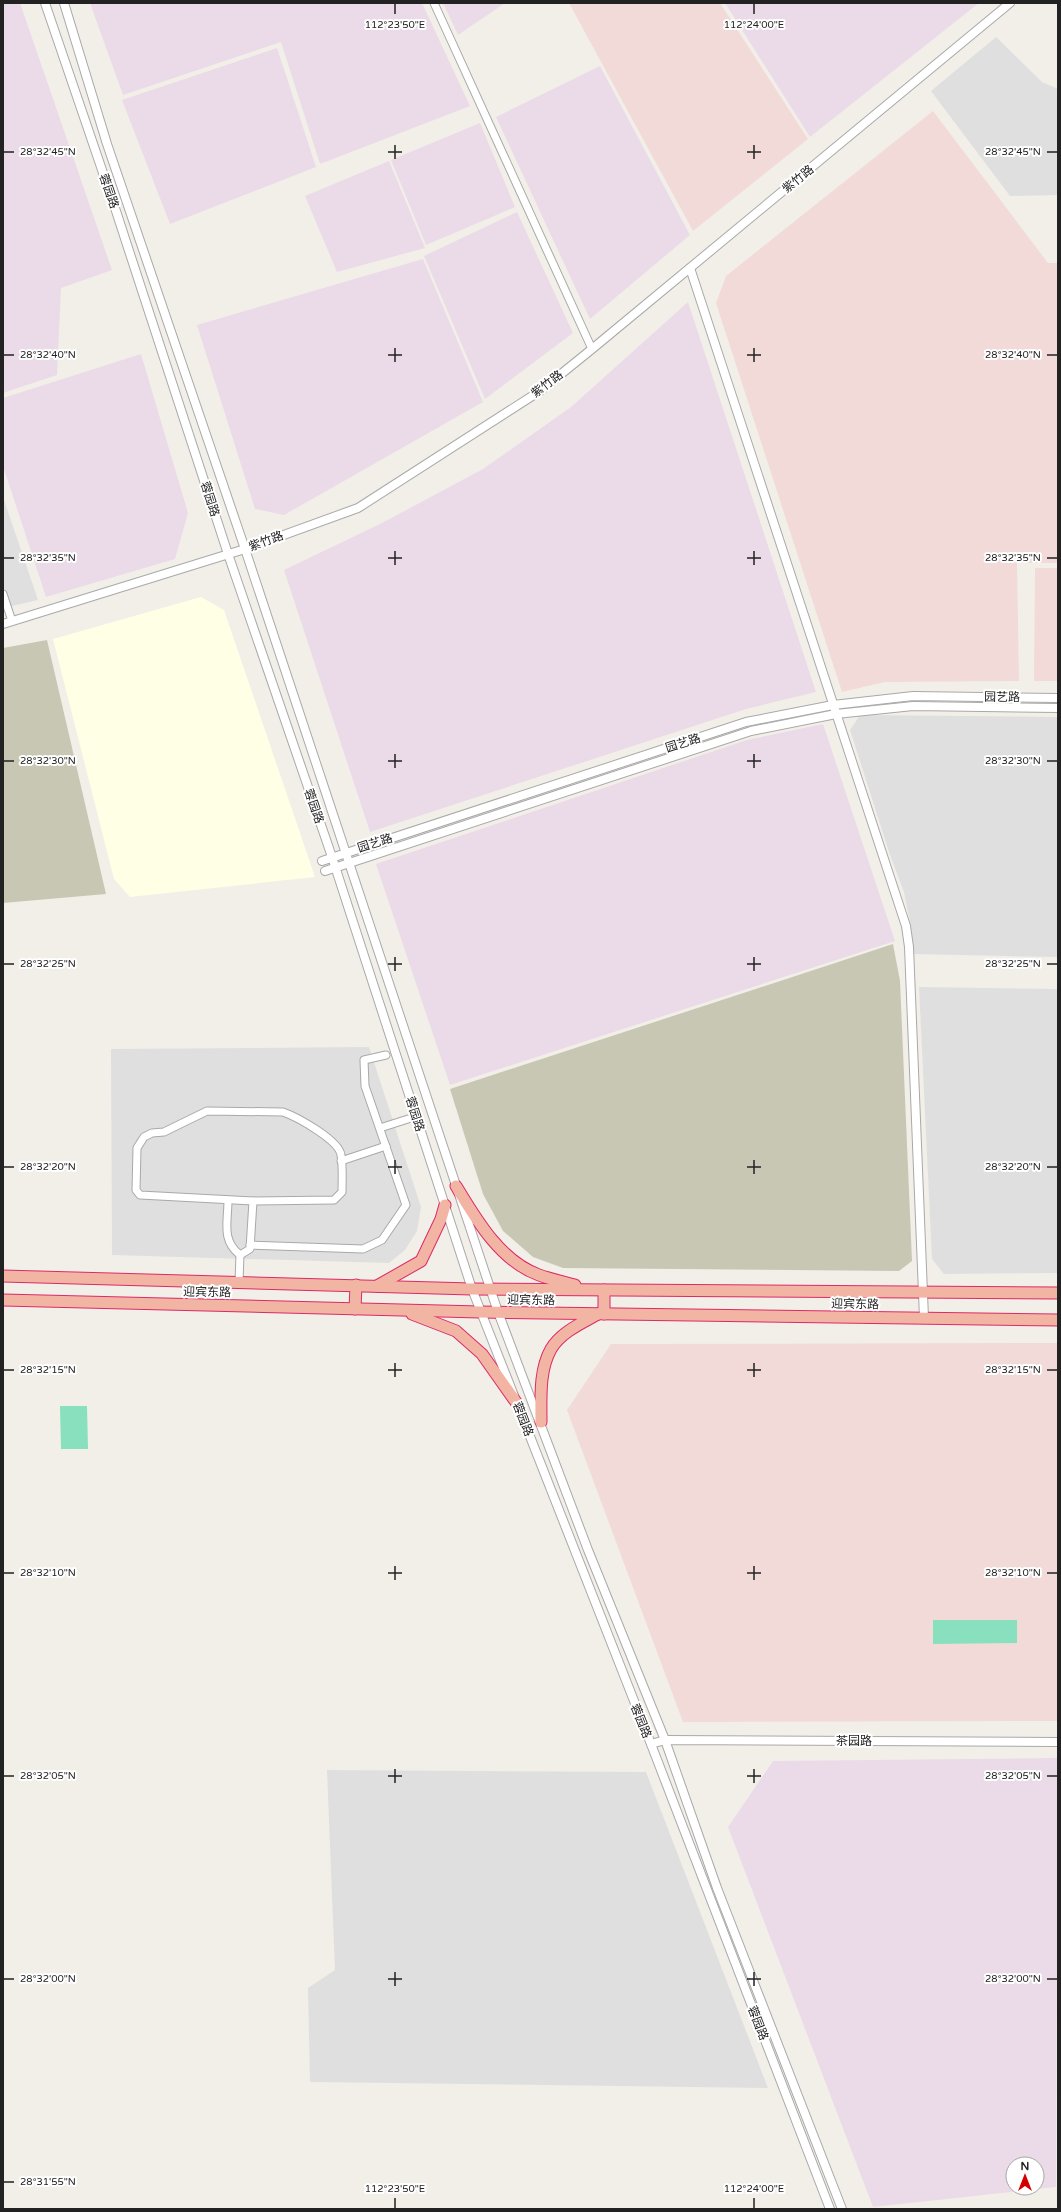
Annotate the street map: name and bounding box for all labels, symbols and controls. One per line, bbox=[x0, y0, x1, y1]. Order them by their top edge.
text: 112°23'50"E bbox=[365, 19, 425, 31]
text: 112°24'00"E bbox=[724, 19, 784, 31]
text: 28°32'45"N bbox=[20, 146, 76, 158]
text: 28°32'45"N bbox=[985, 146, 1041, 158]
street label: 紫竹路 bbox=[780, 162, 816, 196]
street label: 蓉园路 bbox=[97, 172, 121, 210]
text: 28°32'40"N bbox=[20, 349, 76, 361]
text: 28°32'40"N bbox=[985, 349, 1041, 361]
street label: 紫竹路 bbox=[528, 368, 566, 400]
street label: 蓉园路 bbox=[198, 480, 222, 518]
street label: 紫竹路 bbox=[247, 528, 285, 554]
text: 28°32'35"N bbox=[20, 552, 76, 564]
text: 28°32'35"N bbox=[985, 552, 1041, 564]
street label: 园艺路 bbox=[984, 690, 1020, 704]
street label: 园艺路 bbox=[664, 731, 702, 755]
text: 28°32'30"N bbox=[20, 755, 76, 767]
text: 28°32'30"N bbox=[985, 755, 1041, 767]
street label: 蓉园路 bbox=[302, 787, 326, 825]
street label: 园艺路 bbox=[356, 831, 394, 855]
text: 28°32'25"N bbox=[20, 958, 76, 970]
text: 28°32'25"N bbox=[985, 958, 1041, 970]
street label: 蓉园路 bbox=[403, 1095, 427, 1133]
text: 28°32'20"N bbox=[20, 1161, 76, 1173]
text: 28°32'20"N bbox=[985, 1161, 1041, 1173]
street label: 迎宾东路 bbox=[183, 1285, 231, 1299]
street label: 迎宾东路 bbox=[507, 1293, 555, 1307]
street label: 迎宾东路 bbox=[831, 1297, 879, 1311]
text: 28°32'15"N bbox=[20, 1364, 76, 1376]
text: 28°32'15"N bbox=[985, 1364, 1041, 1376]
street label: 蓉园路 bbox=[510, 1400, 536, 1438]
text: 28°32'10"N bbox=[20, 1567, 76, 1579]
text: 28°32'10"N bbox=[985, 1567, 1041, 1579]
street label: 蓉园路 bbox=[628, 1702, 654, 1740]
street label: 茶园路 bbox=[836, 1734, 872, 1748]
text: 28°32'05"N bbox=[20, 1770, 76, 1782]
text: 28°32'05"N bbox=[985, 1770, 1041, 1782]
text: 28°32'00"N bbox=[20, 1973, 76, 1985]
text: 28°32'00"N bbox=[985, 1973, 1041, 1985]
street label: 蓉园路 bbox=[745, 2004, 771, 2042]
north arrow bbox=[1005, 2156, 1045, 2196]
text: N bbox=[1021, 2160, 1029, 2173]
text: 28°31'55"N bbox=[20, 2176, 76, 2188]
text: 112°23'50"E bbox=[365, 2183, 425, 2195]
text: 112°24'00"E bbox=[724, 2183, 784, 2195]

